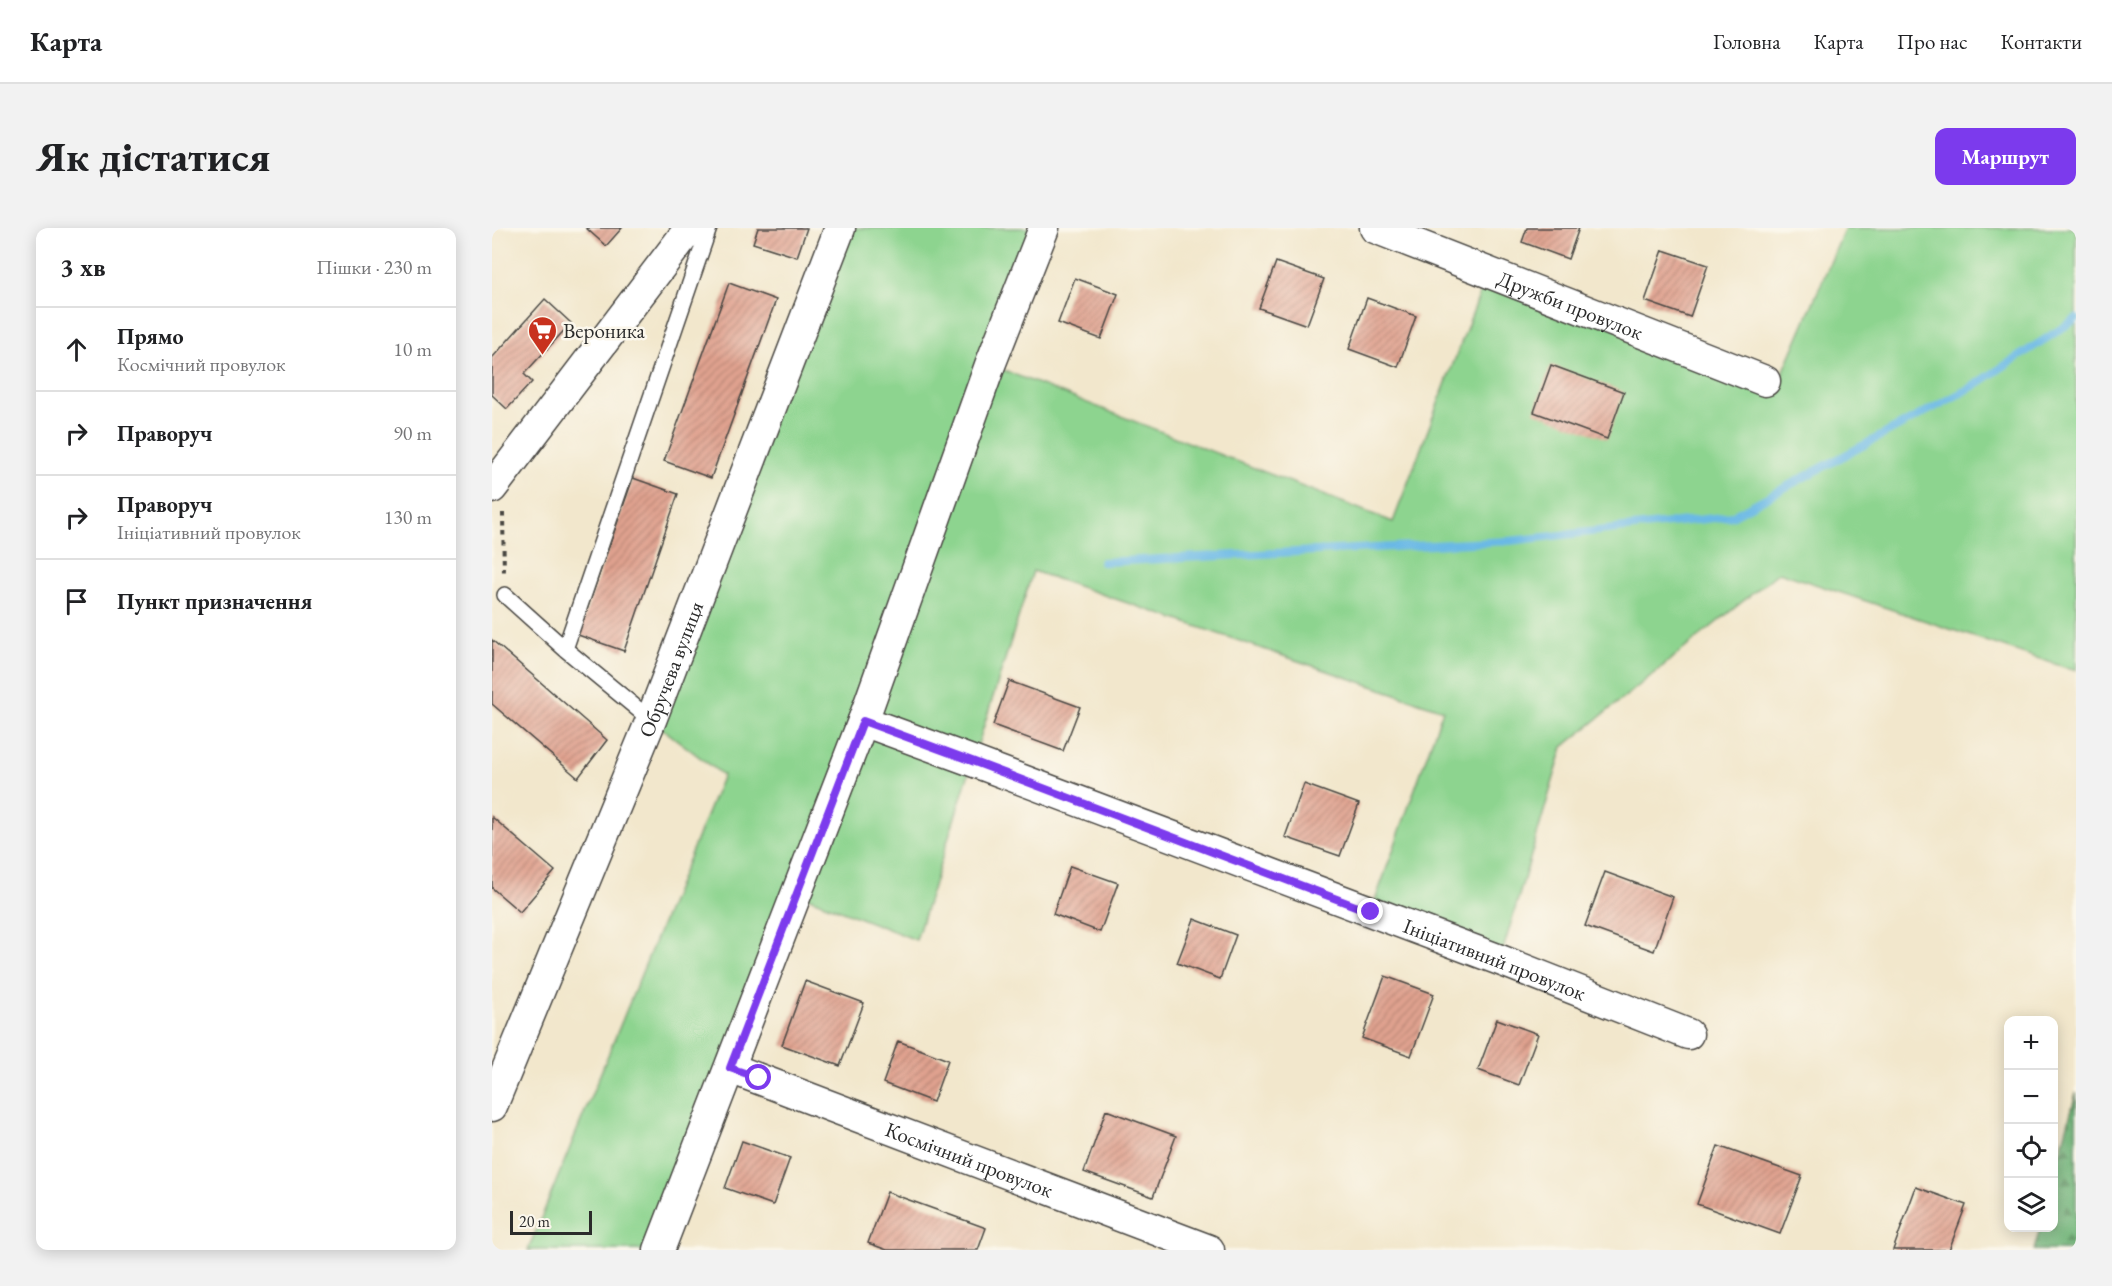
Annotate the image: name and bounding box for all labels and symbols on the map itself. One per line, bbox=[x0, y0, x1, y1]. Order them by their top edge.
street label: Дружби провулок bbox=[1494, 264, 1647, 345]
supermarket icon: Вероника bbox=[526, 314, 558, 356]
place label: Вероника bbox=[563, 317, 646, 344]
street label: Обручева вулиця bbox=[632, 597, 709, 741]
route end bbox=[1357, 898, 1383, 924]
street label: Ініціативний провулок bbox=[1400, 911, 1590, 1006]
route start bbox=[745, 1064, 771, 1090]
street label: Космічний провулок bbox=[882, 1115, 1057, 1203]
scale bar bbox=[510, 1208, 592, 1236]

